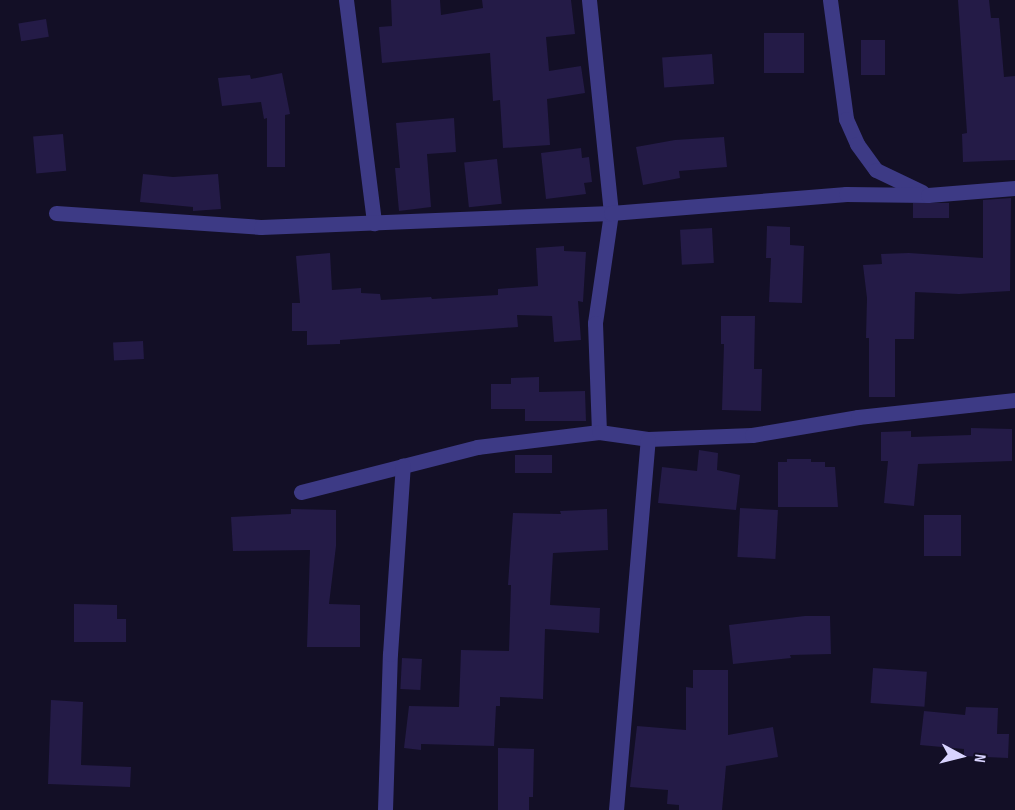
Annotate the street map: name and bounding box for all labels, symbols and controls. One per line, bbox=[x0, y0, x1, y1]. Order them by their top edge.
north arrow bbox=[931, 726, 991, 786]
text: N bbox=[969, 753, 989, 764]

